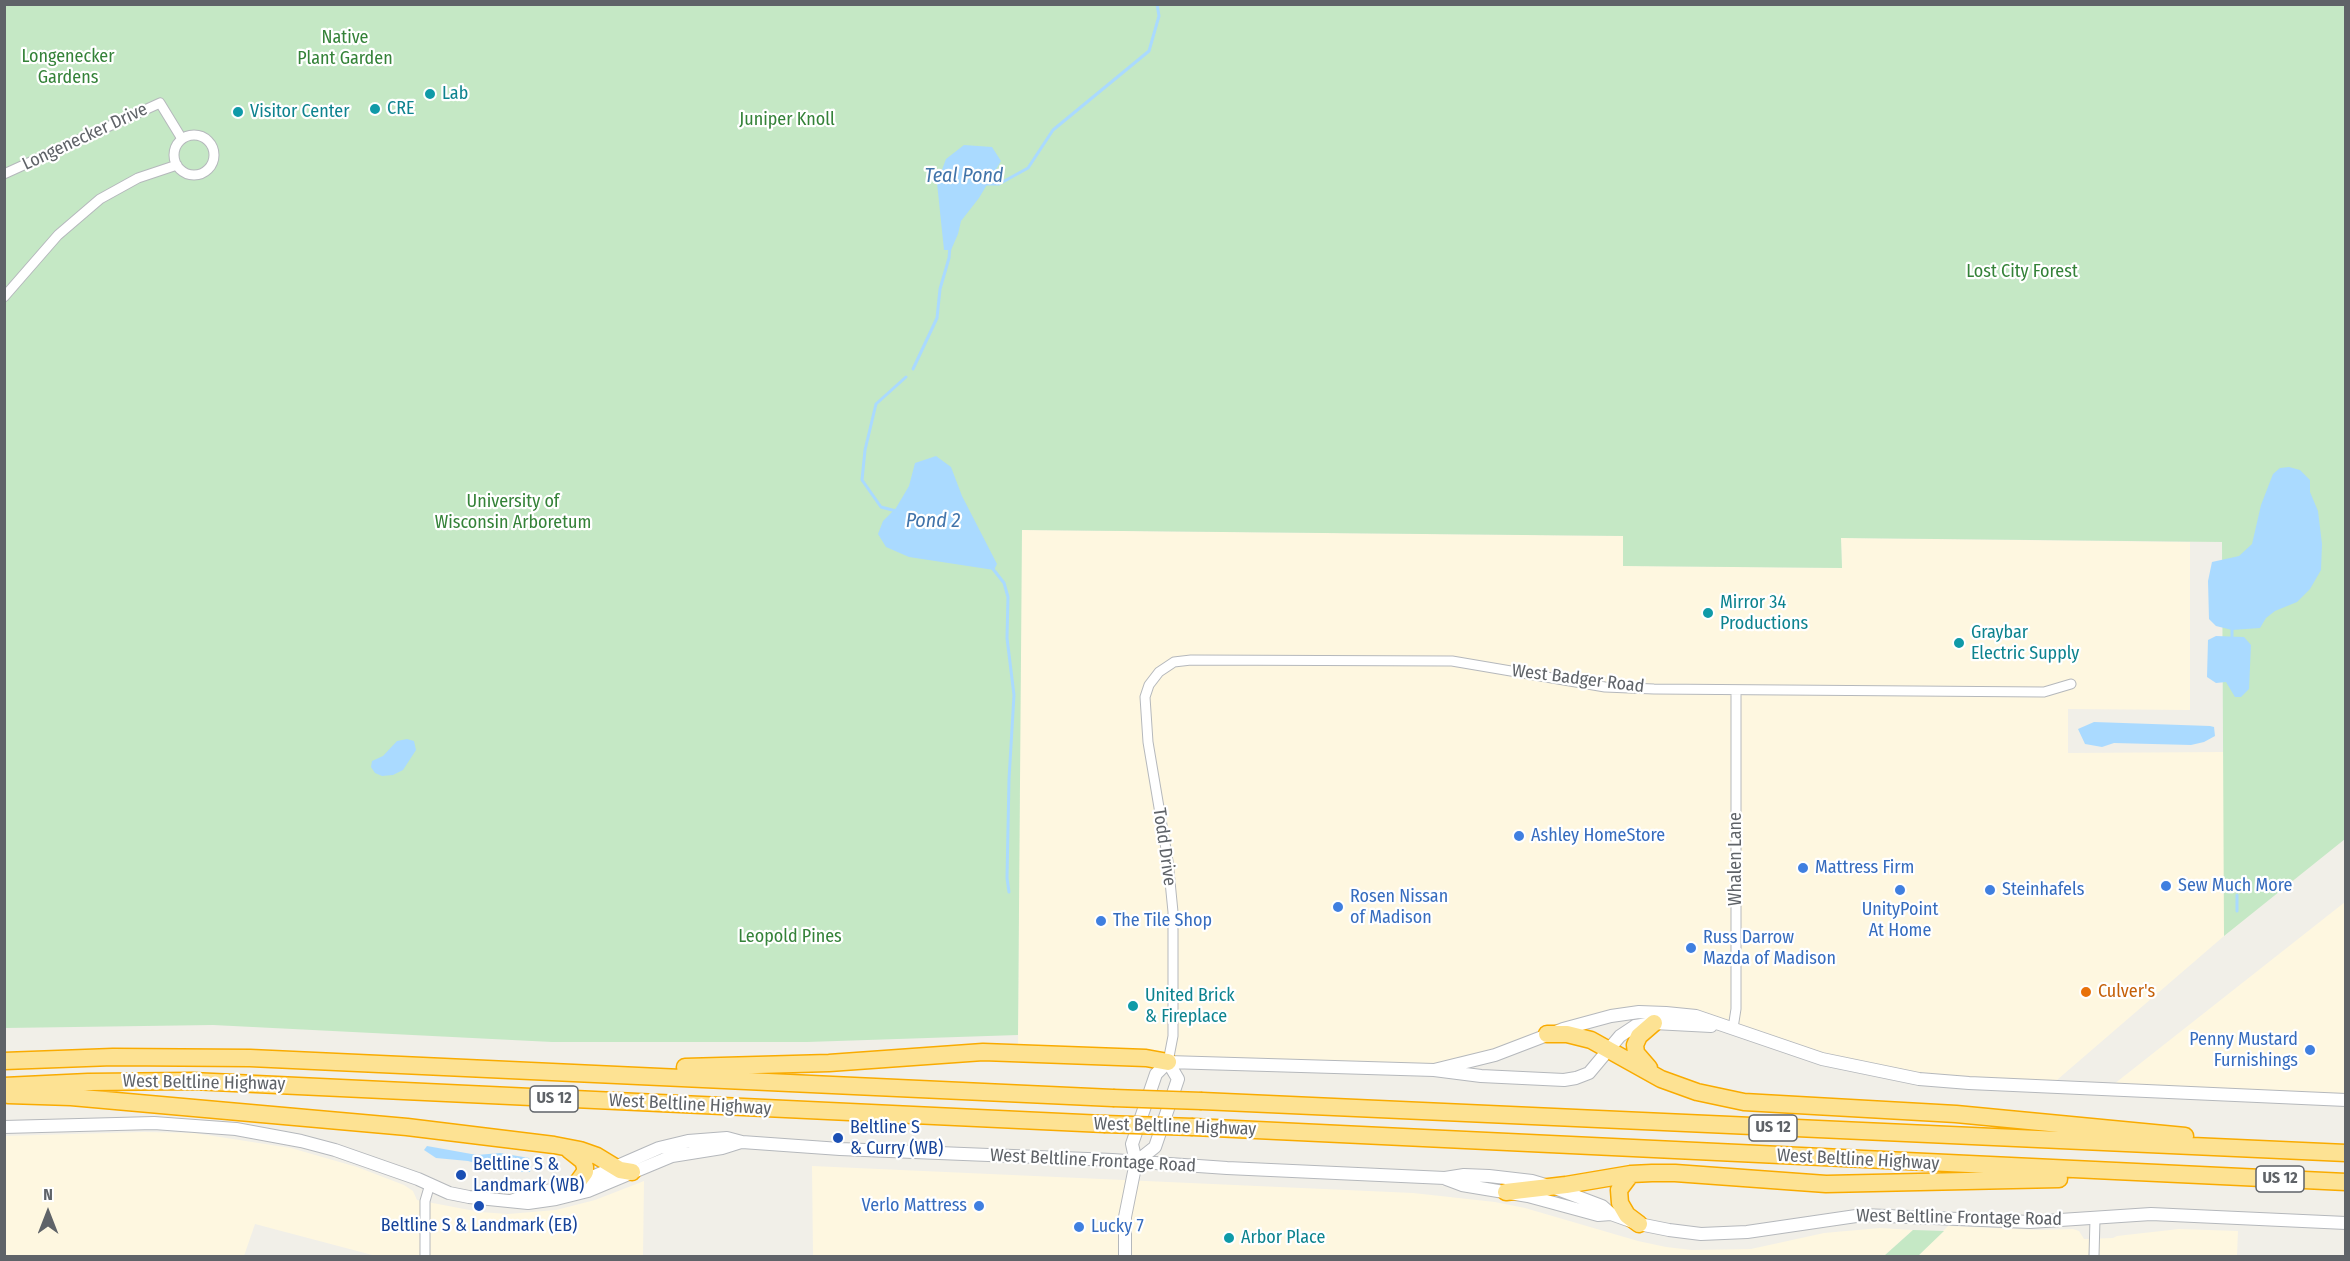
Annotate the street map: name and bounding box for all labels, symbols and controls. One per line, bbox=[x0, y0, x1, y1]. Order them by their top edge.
park label: Native Plant Garden bbox=[297, 27, 393, 70]
park label: Longenecker Gardens bbox=[21, 46, 115, 88]
place label: Lab bbox=[442, 83, 468, 105]
marker: Lab bbox=[423, 87, 437, 101]
place label: CRE bbox=[387, 98, 414, 120]
street label: Longenecker Drive bbox=[19, 99, 151, 175]
place label: Visitor Center bbox=[250, 101, 349, 123]
marker: CRE bbox=[368, 102, 382, 116]
marker: Visitor Center bbox=[231, 105, 245, 119]
park label: Juniper Knoll bbox=[739, 109, 835, 131]
water label: Teal Pond bbox=[925, 164, 1003, 188]
park label: Lost City Forest bbox=[1966, 261, 2078, 283]
park label: University of Wisconsin Arboretum bbox=[435, 491, 591, 534]
water label: Pond 2 bbox=[906, 509, 960, 533]
place label: Mirror 34 Productions bbox=[1720, 592, 1808, 634]
marker: Mirror 34 Productions bbox=[1701, 606, 1715, 620]
place label: Graybar Electric Supply bbox=[1971, 622, 2079, 664]
marker: Graybar Electric Supply bbox=[1952, 636, 1966, 650]
street label: West Badger Road bbox=[1511, 660, 1645, 698]
street label: Todd Drive bbox=[1148, 807, 1180, 887]
street label: Whalen Lane bbox=[1725, 812, 1747, 906]
place label: Ashley HomeStore bbox=[1531, 825, 1665, 847]
marker: Ashley HomeStore bbox=[1512, 829, 1526, 843]
place label: Mattress Firm bbox=[1815, 857, 1914, 879]
marker: Mattress Firm bbox=[1796, 861, 1810, 875]
place label: Sew Much More bbox=[2178, 875, 2292, 897]
place label: Steinhafels bbox=[2002, 879, 2084, 901]
marker: Sew Much More bbox=[2159, 879, 2173, 893]
marker: UnityPoint At Home bbox=[1893, 883, 1907, 897]
marker: Steinhafels bbox=[1983, 883, 1997, 897]
place label: Rosen Nissan of Madison bbox=[1350, 886, 1448, 928]
place label: UnityPoint At Home bbox=[1862, 899, 1938, 942]
marker: Rosen Nissan of Madison bbox=[1331, 900, 1345, 914]
place label: The Tile Shop bbox=[1113, 910, 1212, 932]
marker: The Tile Shop bbox=[1094, 914, 1108, 928]
park label: Leopold Pines bbox=[738, 926, 842, 948]
place label: Russ Darrow Mazda of Madison bbox=[1703, 927, 1836, 970]
marker: Russ Darrow Mazda of Madison bbox=[1684, 941, 1698, 955]
place label: Culver's bbox=[2098, 981, 2155, 1003]
place label: United Brick & Fireplace bbox=[1145, 985, 1235, 1028]
marker: Culver's bbox=[2079, 985, 2093, 999]
marker: United Brick & Fireplace bbox=[1126, 999, 1140, 1013]
place label: Penny Mustard Furnishings bbox=[2189, 1029, 2298, 1072]
marker: Penny Mustard Furnishings bbox=[2303, 1043, 2317, 1057]
street label: West Beltline Highway bbox=[123, 1071, 285, 1095]
road number: US 12 bbox=[530, 1086, 578, 1112]
street label: West Beltline Highway bbox=[608, 1090, 772, 1120]
street label: West Beltline Highway bbox=[1093, 1113, 1257, 1141]
road number: US 12 bbox=[1749, 1115, 1797, 1141]
place label: Beltline S & Curry (WB) bbox=[850, 1117, 943, 1160]
marker: Beltline S & Curry (WB) bbox=[831, 1131, 845, 1145]
street label: West Beltline Frontage Road bbox=[990, 1145, 1196, 1177]
street label: West Beltline Highway bbox=[1776, 1145, 1940, 1175]
place label: Beltline S & Landmark (WB) bbox=[473, 1154, 584, 1196]
road number: US 12 bbox=[2256, 1166, 2304, 1192]
marker: Beltline S & Landmark (WB) bbox=[454, 1168, 468, 1182]
north arrow bbox=[18, 1183, 78, 1243]
text: N bbox=[43, 1185, 53, 1204]
place label: Verlo Mattress bbox=[862, 1195, 967, 1217]
marker: Beltline S & Landmark (EB) bbox=[472, 1199, 486, 1213]
marker: Verlo Mattress bbox=[972, 1199, 986, 1213]
street label: West Beltline Frontage Road bbox=[1856, 1205, 2062, 1231]
place label: Beltline S & Landmark (EB) bbox=[381, 1215, 577, 1237]
place label: Lucky 7 bbox=[1091, 1216, 1144, 1238]
marker: Lucky 7 bbox=[1072, 1220, 1086, 1234]
place label: Arbor Place bbox=[1241, 1227, 1325, 1249]
marker: Arbor Place bbox=[1222, 1231, 1236, 1245]

